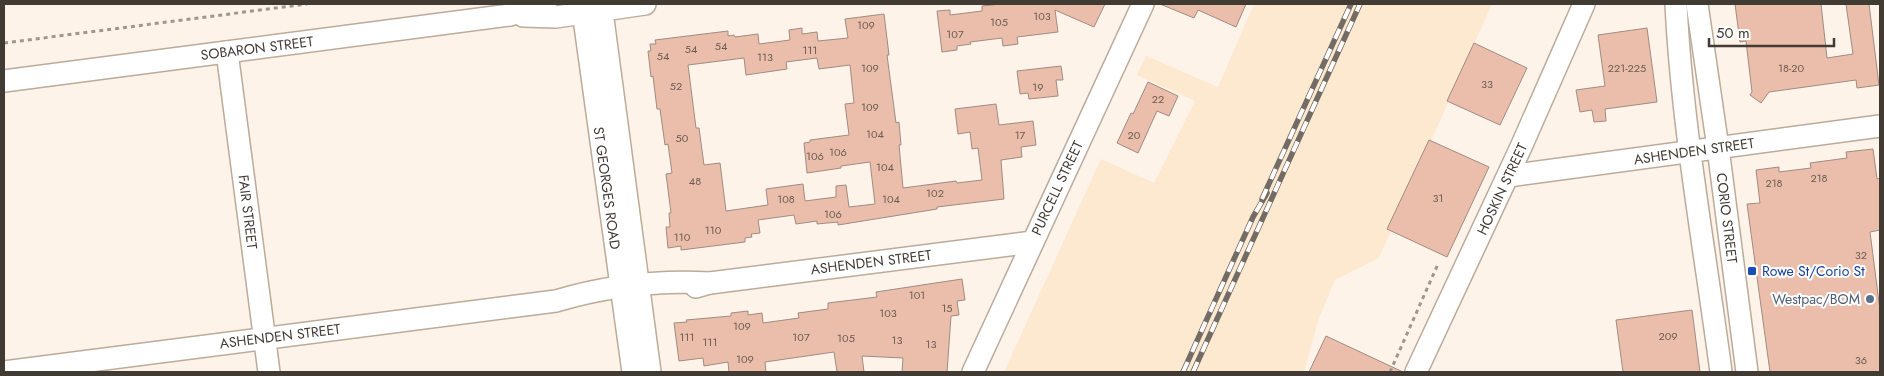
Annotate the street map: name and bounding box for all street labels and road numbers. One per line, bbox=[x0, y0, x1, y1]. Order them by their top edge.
street label: SOBARON STREET bbox=[199, 31, 315, 65]
street label: ST GEORGES ROAD bbox=[589, 125, 625, 251]
street label: ASHENDEN STREET bbox=[1632, 133, 1756, 169]
street label: PURCELL STREET bbox=[1026, 137, 1088, 239]
street label: HOSKIN STREET bbox=[1472, 139, 1532, 238]
street label: CORIO STREET bbox=[1712, 172, 1743, 265]
street label: FAIR STREET bbox=[234, 174, 263, 251]
street label: ASHENDEN STREET bbox=[809, 245, 933, 279]
street label: ASHENDEN STREET bbox=[218, 319, 342, 353]

